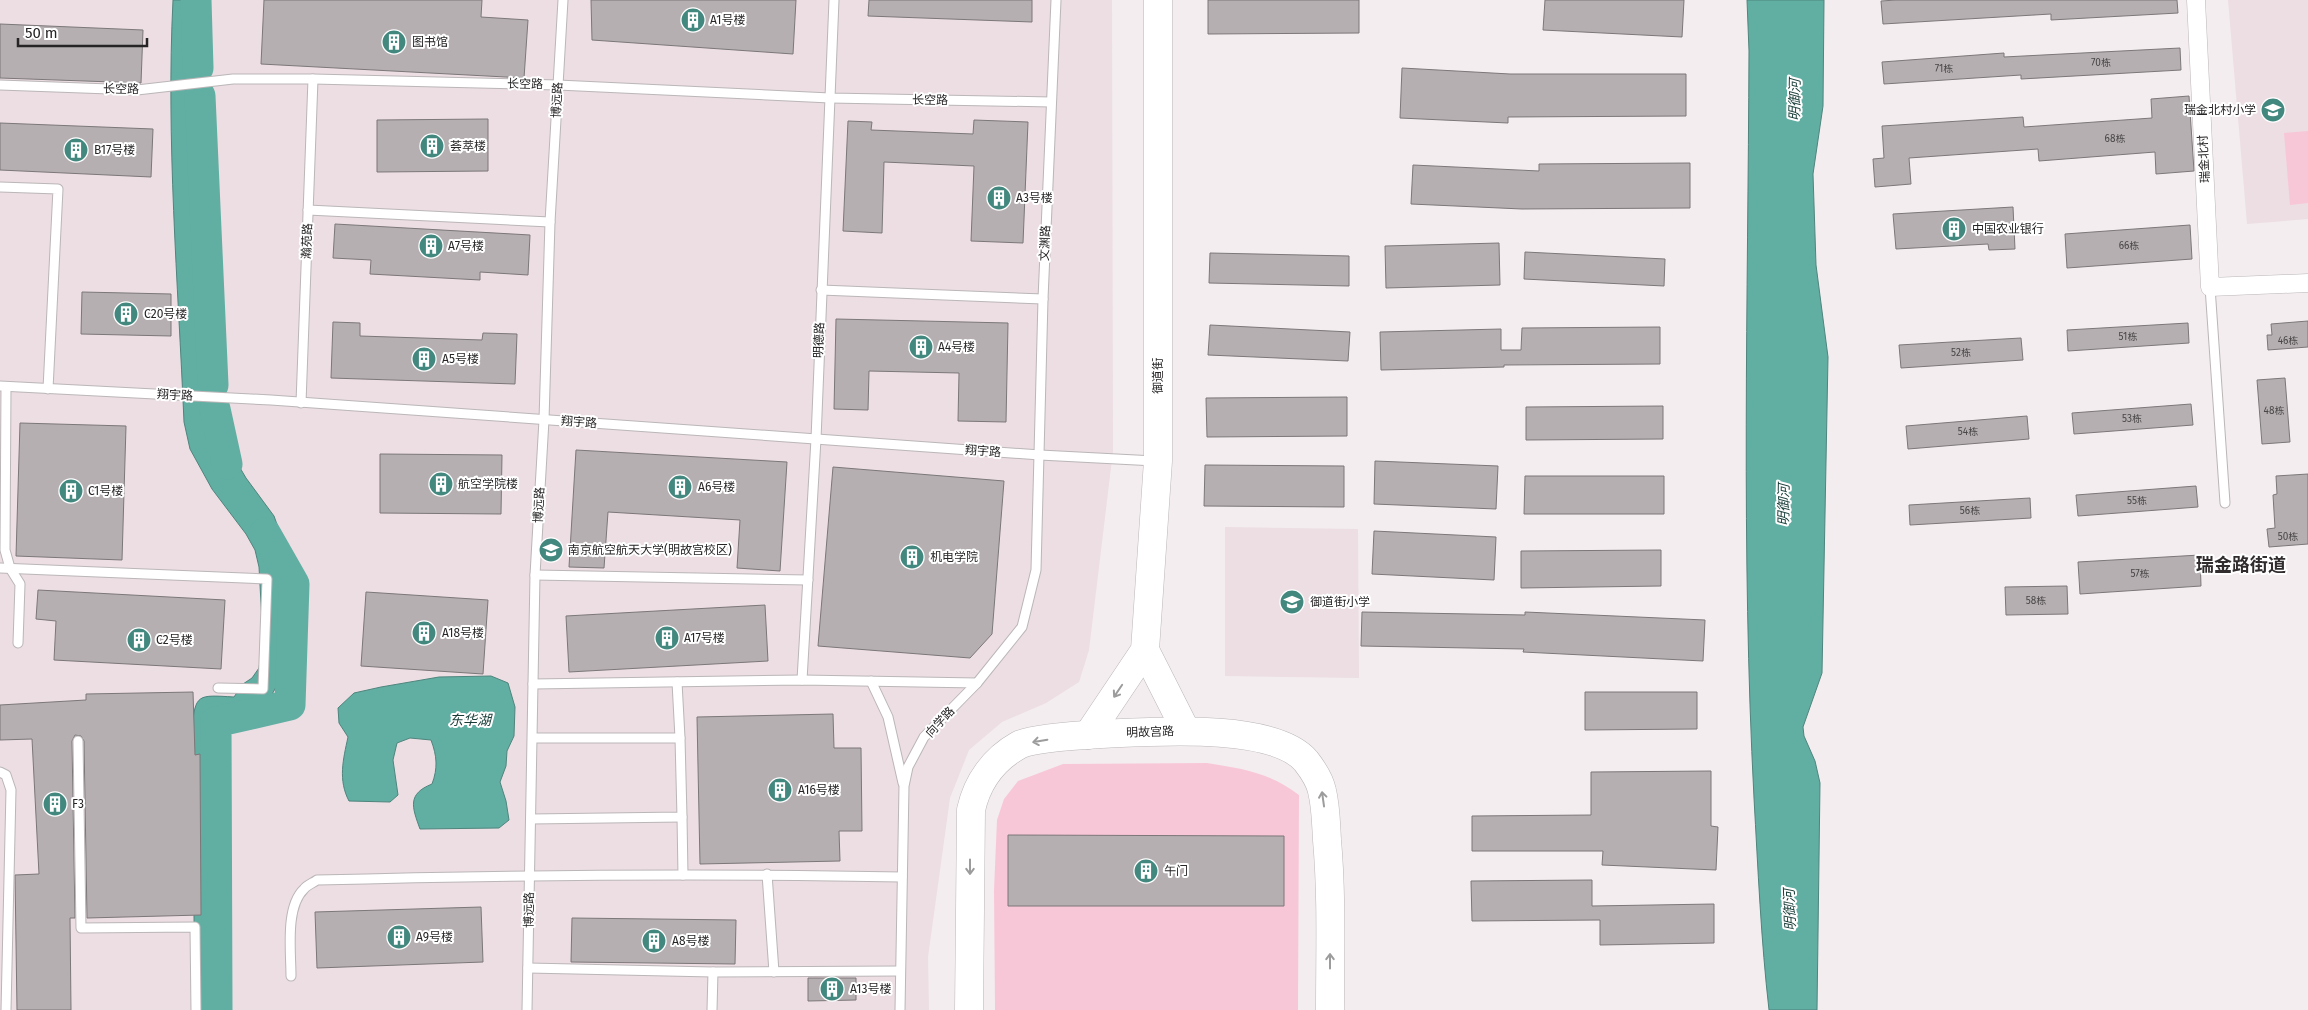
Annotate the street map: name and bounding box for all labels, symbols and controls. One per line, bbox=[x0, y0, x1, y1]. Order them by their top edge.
building icon: A1号楼 bbox=[680, 7, 706, 33]
place label: A1号楼 bbox=[710, 13, 745, 27]
scale bar bbox=[18, 15, 146, 47]
text: 50 m bbox=[25, 24, 58, 42]
building icon: 图书馆 bbox=[381, 29, 407, 55]
place label: 图书馆 bbox=[412, 35, 448, 49]
house number: 70栋 bbox=[2091, 57, 2111, 69]
house number: 71栋 bbox=[1935, 63, 1953, 75]
water label: 明御河 bbox=[1786, 76, 1804, 121]
street label: 长空路 bbox=[507, 77, 543, 91]
street label: 长空路 bbox=[103, 82, 139, 96]
street label: 博远路 bbox=[549, 82, 565, 118]
street label: 长空路 bbox=[912, 93, 948, 107]
school or university icon: 瑞金北村小学 bbox=[2260, 97, 2286, 123]
place label: 瑞金北村小学 bbox=[2184, 103, 2256, 117]
building icon: 荟萃楼 bbox=[419, 133, 445, 159]
house number: 68栋 bbox=[2105, 133, 2125, 145]
street label: 瑞金北村 bbox=[2196, 134, 2212, 183]
building icon: B17号楼 bbox=[63, 137, 89, 163]
place label: 荟萃楼 bbox=[450, 139, 486, 153]
place label: B17号楼 bbox=[94, 143, 135, 157]
building icon: A3号楼 bbox=[986, 185, 1012, 211]
place label: A3号楼 bbox=[1016, 191, 1053, 205]
building icon: 中国农业银行 bbox=[1941, 216, 1967, 242]
place label: 中国农业银行 bbox=[1972, 222, 2044, 236]
street label: 瀚苑路 bbox=[299, 223, 315, 259]
street label: 文渊路 bbox=[1037, 225, 1053, 261]
building icon: A7号楼 bbox=[418, 233, 444, 259]
place label: A7号楼 bbox=[448, 239, 484, 253]
house number: 66栋 bbox=[2119, 240, 2139, 252]
building icon: C20号楼 bbox=[113, 301, 139, 327]
place label: C20号楼 bbox=[144, 307, 187, 321]
street label: 明德路 bbox=[811, 322, 827, 358]
house number: 51栋 bbox=[2119, 331, 2137, 343]
building icon: A4号楼 bbox=[908, 334, 934, 360]
house number: 46栋 bbox=[2278, 335, 2298, 347]
place label: A4号楼 bbox=[938, 340, 975, 354]
building icon: A5号楼 bbox=[411, 346, 437, 372]
house number: 52栋 bbox=[1951, 347, 1971, 359]
place label: A5号楼 bbox=[442, 352, 479, 366]
street label: 御道街 bbox=[1151, 358, 1165, 394]
street label: 翔宇路 bbox=[157, 387, 193, 403]
house number: 48栋 bbox=[2264, 405, 2284, 417]
house number: 53栋 bbox=[2122, 413, 2142, 425]
street label: 翔宇路 bbox=[561, 414, 597, 430]
house number: 54栋 bbox=[1958, 426, 1978, 438]
street label: 翔宇路 bbox=[965, 443, 1001, 459]
building icon: 航空学院楼 bbox=[428, 471, 454, 497]
building icon: A6号楼 bbox=[667, 474, 693, 500]
place label: 航空学院楼 bbox=[458, 477, 518, 491]
building icon: C1号楼 bbox=[58, 478, 84, 504]
place label: A6号楼 bbox=[698, 480, 735, 494]
water label: 明御河 bbox=[1775, 481, 1793, 526]
place label: C1号楼 bbox=[88, 484, 123, 498]
street label: 博远路 bbox=[531, 487, 547, 523]
house number: 55栋 bbox=[2127, 495, 2147, 507]
house number: 56栋 bbox=[1960, 505, 1980, 517]
house number: 50栋 bbox=[2278, 531, 2298, 543]
school or university icon: 南京航空航天大学(明故宫校区) bbox=[538, 537, 564, 563]
place label: 南京航空航天大学(明故宫校区) bbox=[568, 543, 732, 557]
building icon: 机电学院 bbox=[899, 544, 925, 570]
place label: 机电学院 bbox=[930, 550, 978, 564]
district label: 瑞金路街道 bbox=[2196, 554, 2286, 576]
house number: 57栋 bbox=[2130, 568, 2150, 580]
school or university icon: 御道街小学 bbox=[1279, 589, 1305, 615]
place label: 御道街小学 bbox=[1310, 595, 1370, 609]
house number: 58栋 bbox=[2026, 595, 2046, 607]
building icon: A18号楼 bbox=[411, 620, 437, 646]
building icon: A17号楼 bbox=[654, 625, 680, 651]
place label: A18号楼 bbox=[442, 626, 484, 640]
building icon: C2号楼 bbox=[126, 627, 152, 653]
place label: A17号楼 bbox=[684, 631, 725, 645]
place label: C2号楼 bbox=[156, 633, 193, 647]
one-way arrow bbox=[1113, 684, 1123, 698]
street label: 向学路 bbox=[923, 704, 957, 740]
water label: 东华湖 bbox=[449, 712, 493, 729]
street label: 明故宫路 bbox=[1126, 724, 1174, 740]
one-way arrow bbox=[1032, 736, 1048, 746]
building icon: A16号楼 bbox=[767, 777, 793, 803]
place label: A16号楼 bbox=[798, 783, 840, 797]
building icon: F3 bbox=[42, 791, 68, 817]
one-way arrow bbox=[1318, 791, 1328, 807]
place label: F3 bbox=[72, 797, 84, 811]
building icon: 午门 bbox=[1133, 858, 1159, 884]
one-way arrow bbox=[965, 859, 975, 875]
place label: 午门 bbox=[1164, 864, 1188, 878]
water label: 明御河 bbox=[1781, 886, 1799, 931]
street label: 博远路 bbox=[522, 892, 536, 928]
building icon: A9号楼 bbox=[386, 924, 412, 950]
building icon: A8号楼 bbox=[641, 928, 667, 954]
place label: A9号楼 bbox=[416, 930, 453, 944]
place label: A8号楼 bbox=[672, 934, 710, 948]
one-way arrow bbox=[1325, 954, 1335, 970]
building icon: A13号楼 bbox=[819, 976, 845, 1002]
place label: A13号楼 bbox=[850, 982, 891, 996]

